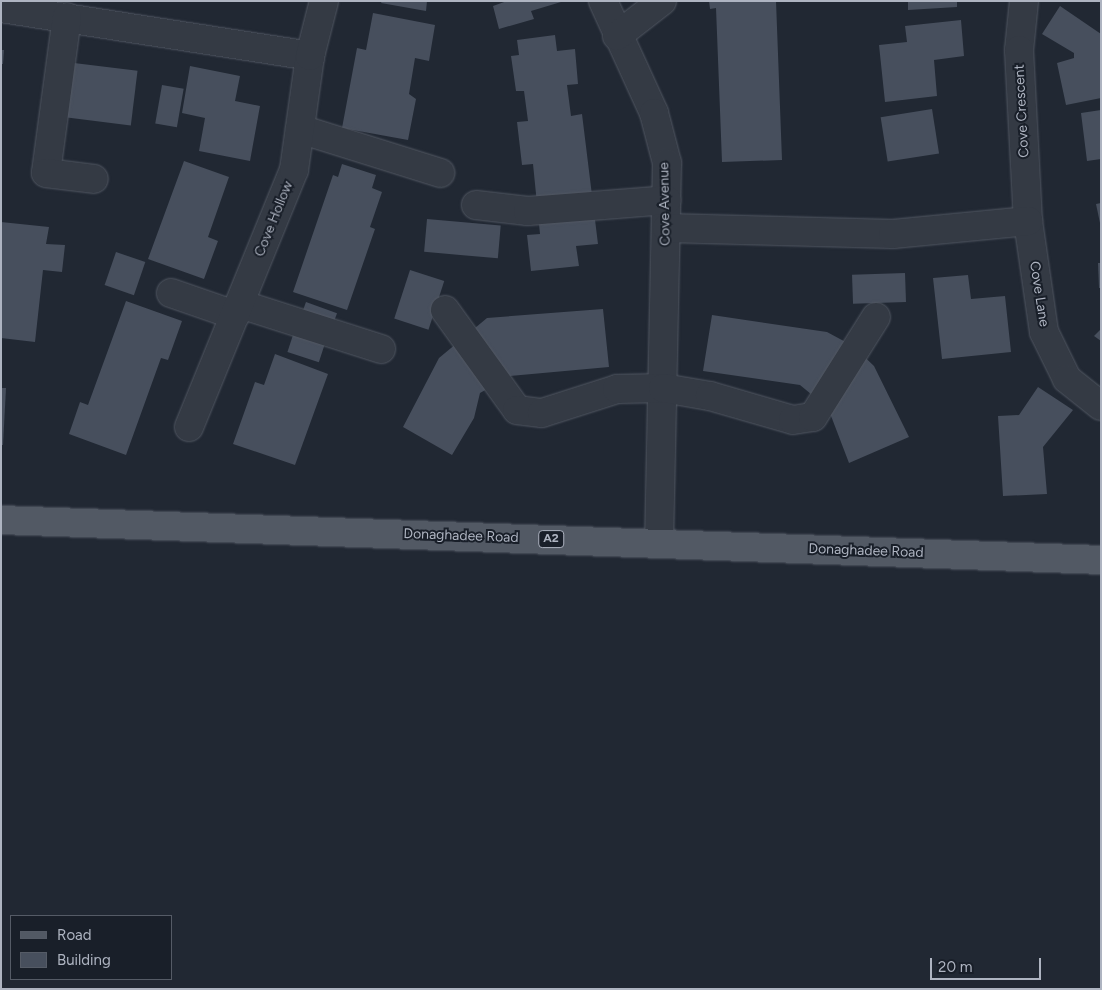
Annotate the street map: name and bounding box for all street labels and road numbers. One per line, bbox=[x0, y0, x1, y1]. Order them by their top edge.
street label: Cove Crescent bbox=[1011, 64, 1033, 158]
street label: Cove Avenue bbox=[656, 162, 674, 246]
street label: Cove Hollow bbox=[251, 179, 297, 259]
street label: Cove Lane bbox=[1026, 260, 1052, 328]
street label: Donaghadee Road bbox=[403, 526, 519, 546]
road number: A2 bbox=[537, 530, 565, 548]
street label: Donaghadee Road bbox=[808, 541, 924, 561]

